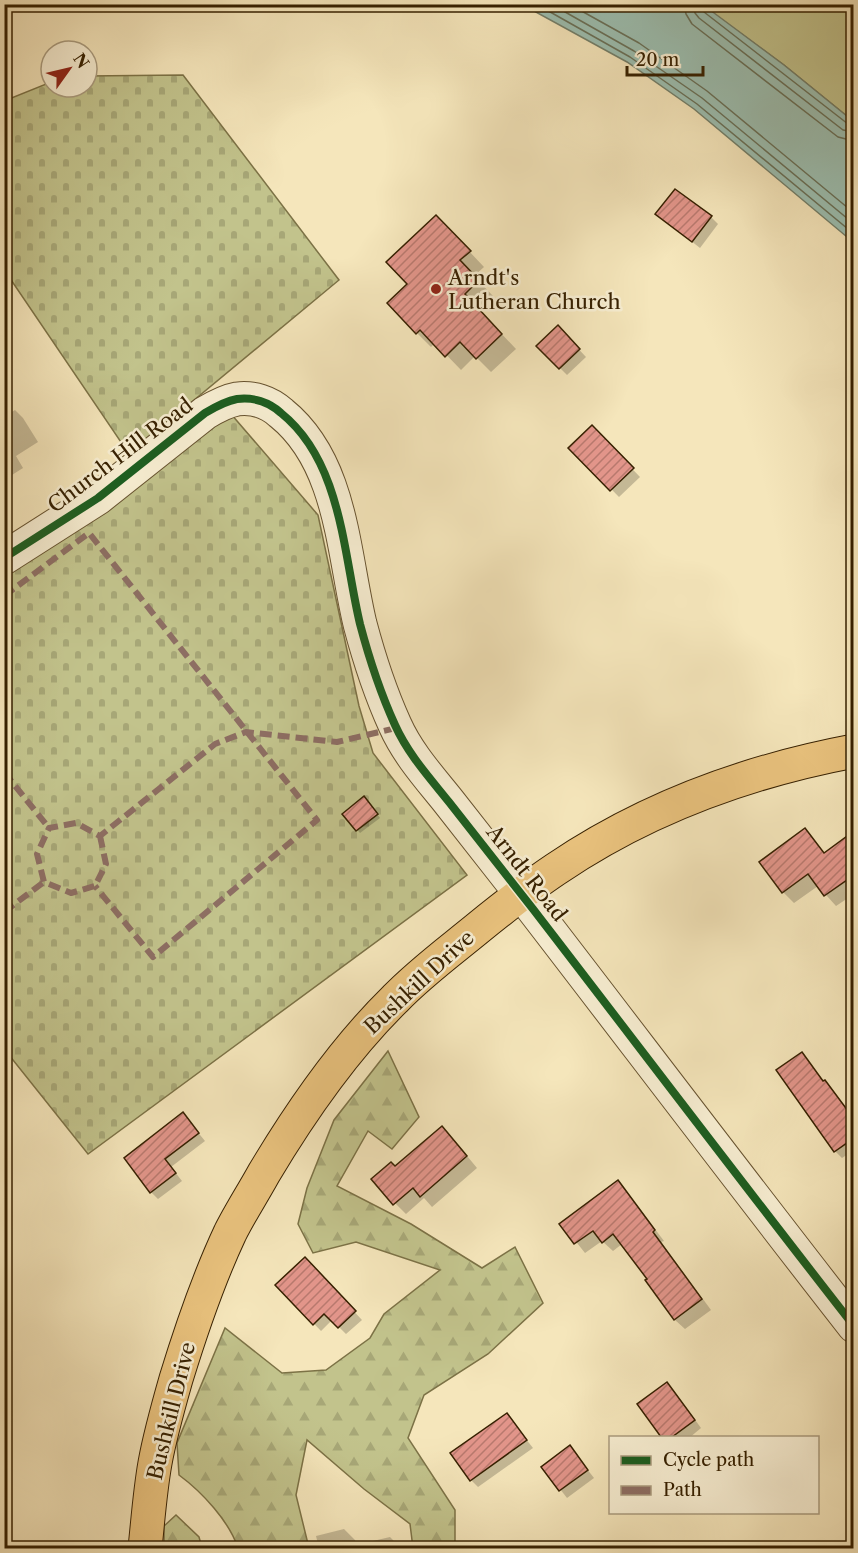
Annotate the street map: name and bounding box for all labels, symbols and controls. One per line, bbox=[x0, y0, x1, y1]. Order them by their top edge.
north arrow bbox=[39, 39, 99, 99]
scale bar bbox=[627, 39, 704, 77]
text: N bbox=[69, 49, 94, 72]
text: 20 m bbox=[636, 49, 680, 71]
place label: Arndt's Lutheran Church bbox=[447, 265, 621, 314]
marker: Arndt's Lutheran Church bbox=[429, 282, 443, 296]
street label: Church Hill Road bbox=[43, 392, 198, 518]
street label: Arndt Road bbox=[481, 819, 572, 926]
street label: Bushkill Drive bbox=[359, 925, 479, 1039]
street label: Bushkill Drive bbox=[142, 1340, 200, 1482]
legend bbox=[609, 1436, 819, 1514]
text: Cycle path bbox=[663, 1449, 754, 1471]
text: Path bbox=[663, 1479, 702, 1501]

